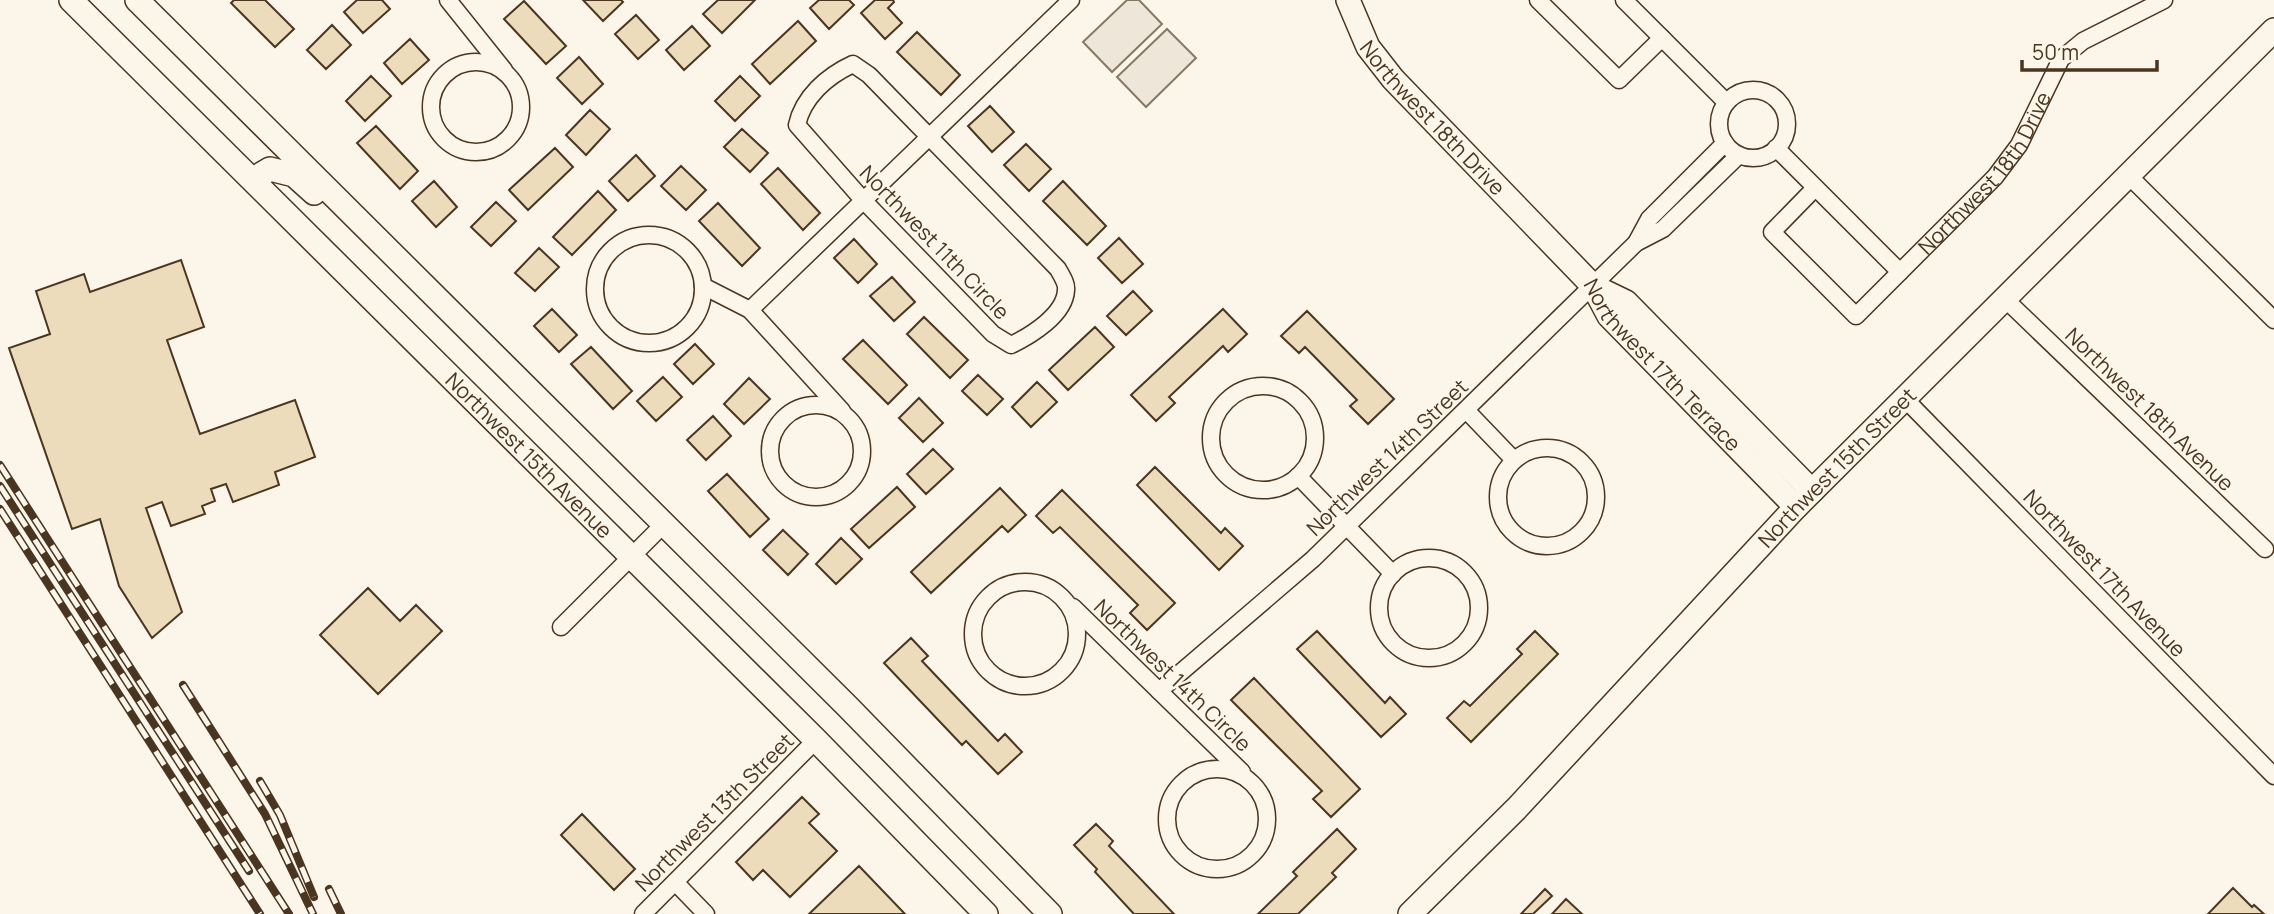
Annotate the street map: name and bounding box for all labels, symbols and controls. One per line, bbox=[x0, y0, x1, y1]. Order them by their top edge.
scale bar bbox=[2022, 28, 2157, 72]
street label: Northwest 18th Drive bbox=[1354, 35, 1512, 201]
text: 50 m bbox=[2032, 38, 2079, 66]
street label: Northwest 18th Drive bbox=[1912, 87, 2057, 260]
street label: Northwest 11th Circle bbox=[854, 159, 1016, 325]
street label: Northwest 17th Terrace bbox=[1578, 274, 1747, 457]
street label: Northwest 18th Avenue bbox=[2060, 321, 2240, 497]
street label: Northwest 15th Avenue bbox=[440, 366, 619, 544]
street label: Northwest 14th Street bbox=[1300, 373, 1474, 541]
street label: Northwest 15th Street bbox=[1752, 381, 1922, 553]
street label: Northwest 17th Avenue bbox=[2018, 483, 2192, 663]
street label: Northwest 14th Circle bbox=[1088, 593, 1258, 757]
street label: Northwest 13th Street bbox=[629, 727, 799, 897]

